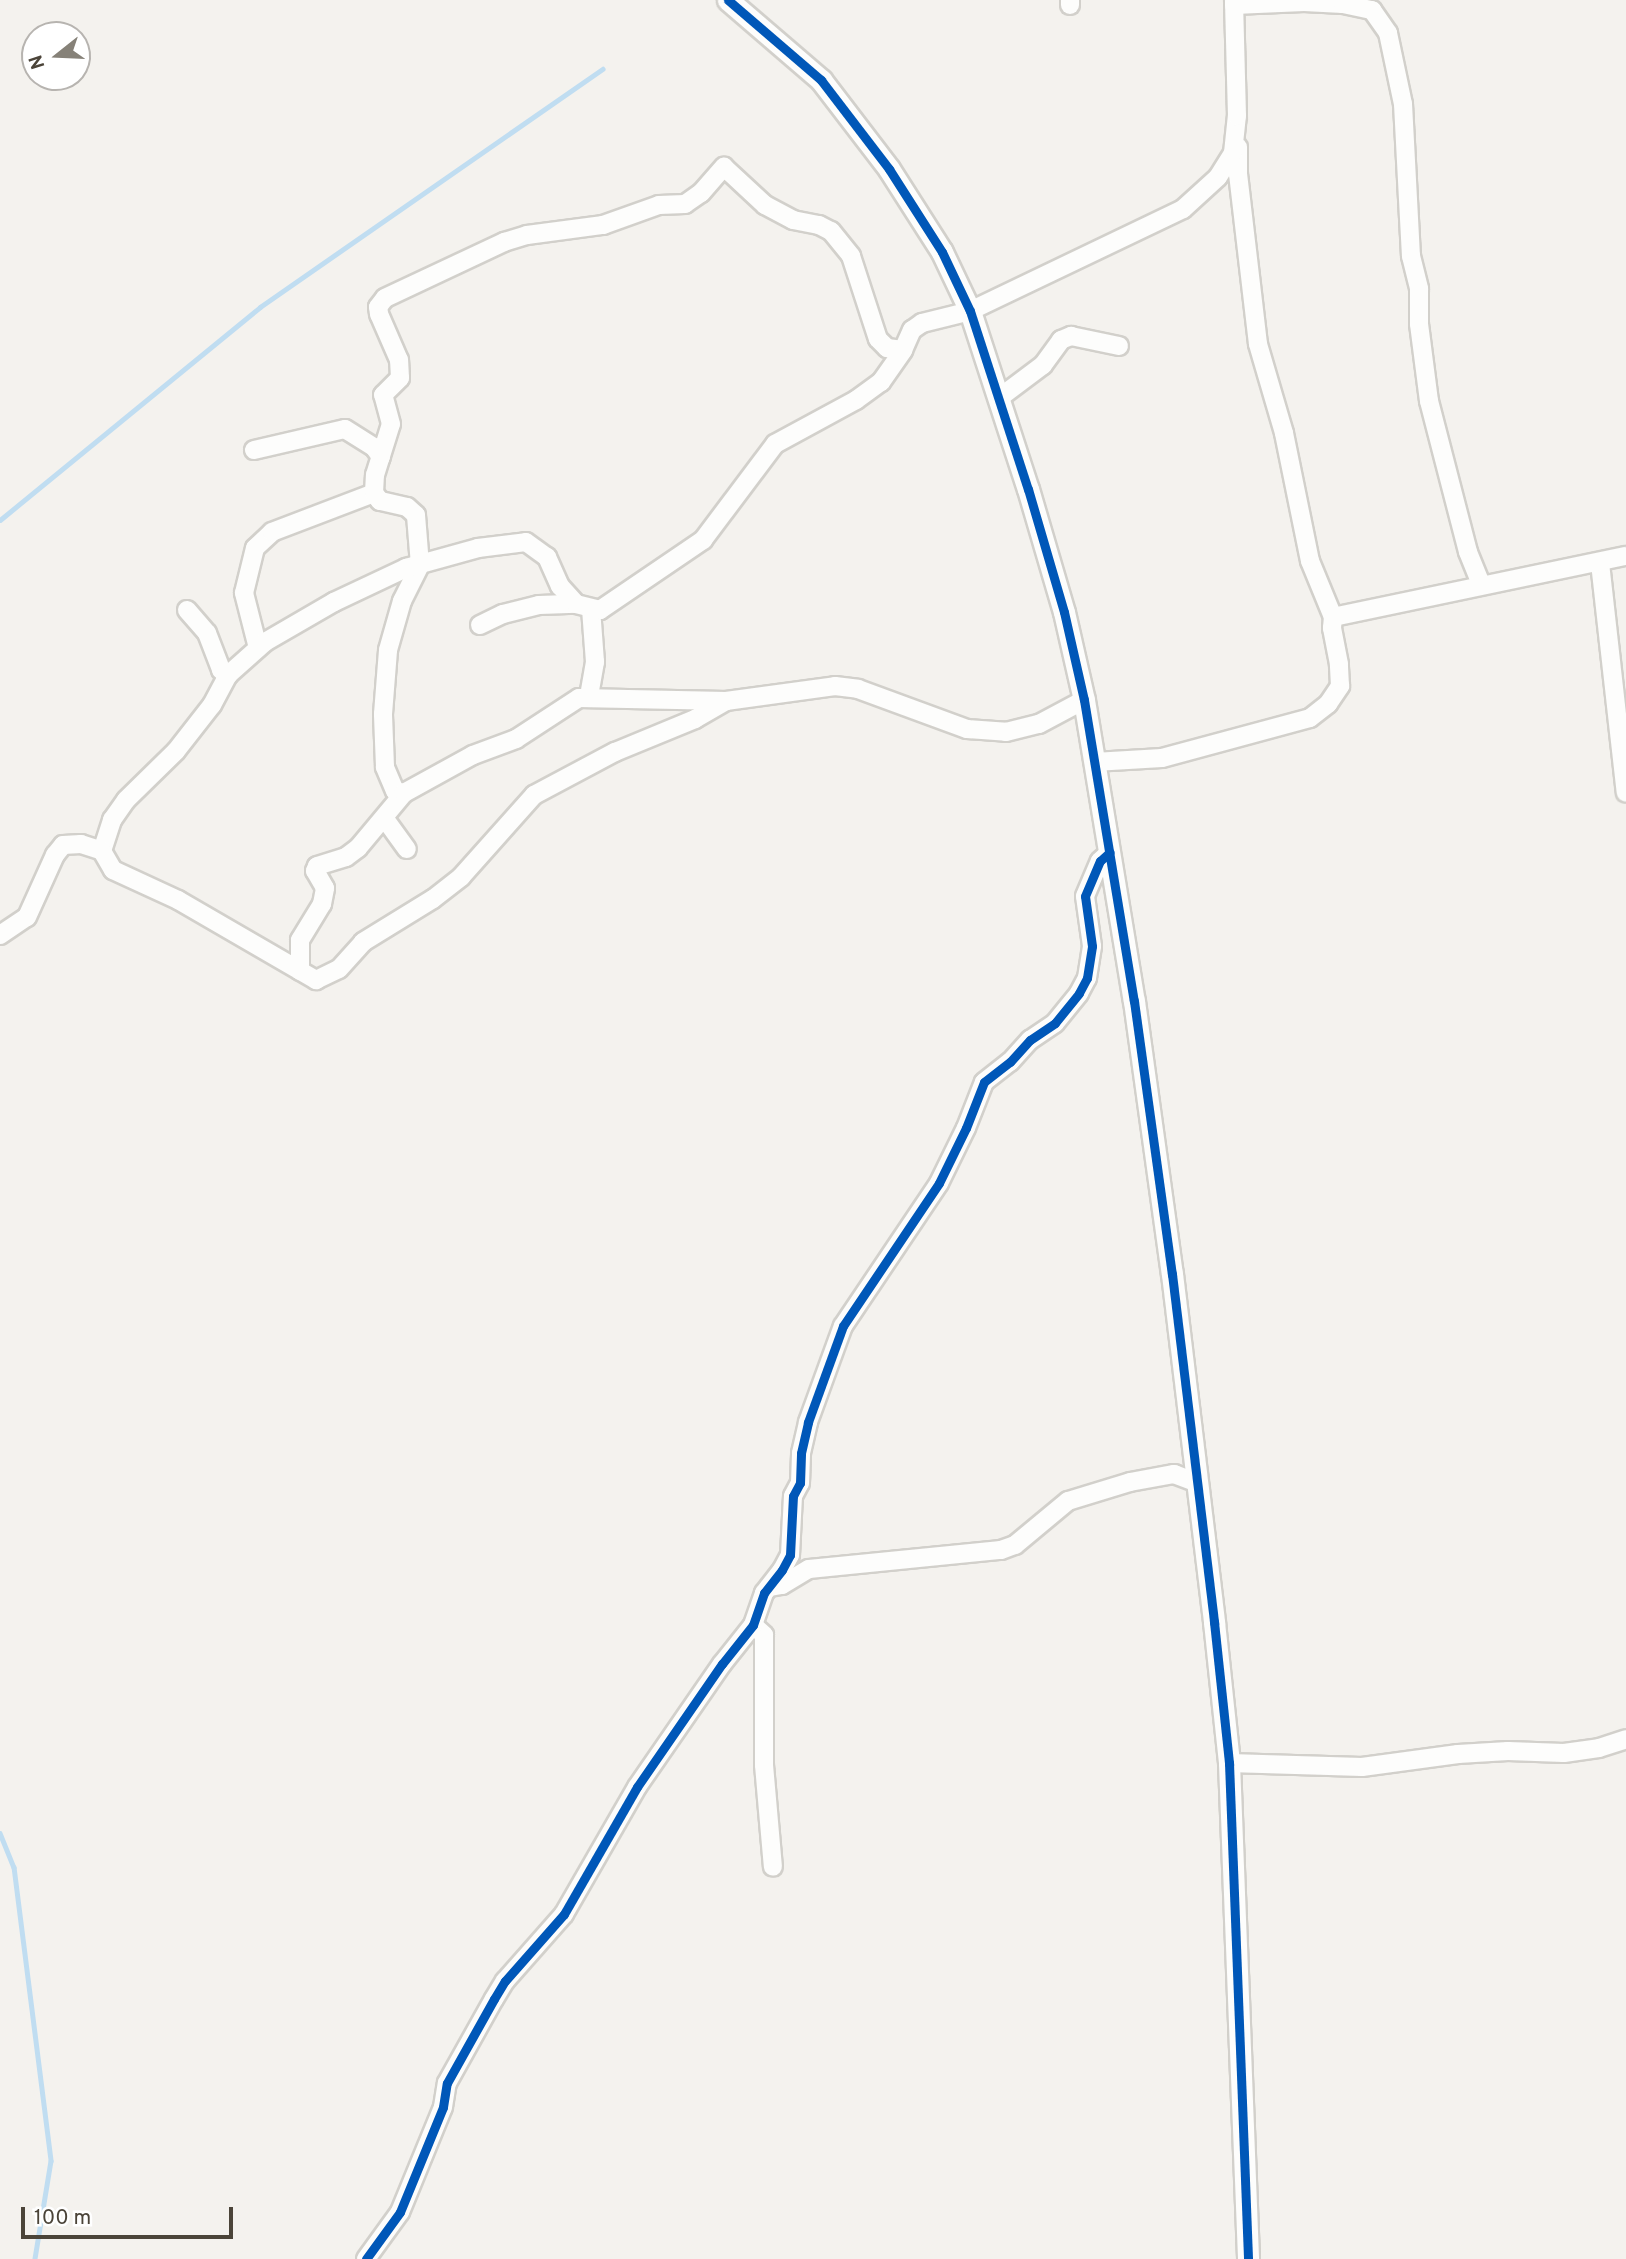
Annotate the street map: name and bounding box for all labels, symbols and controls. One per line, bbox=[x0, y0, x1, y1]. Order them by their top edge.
north arrow bbox=[21, 21, 91, 91]
text: N bbox=[24, 52, 51, 72]
scale bar bbox=[24, 2192, 236, 2236]
text: 100 m bbox=[34, 2205, 91, 2232]

